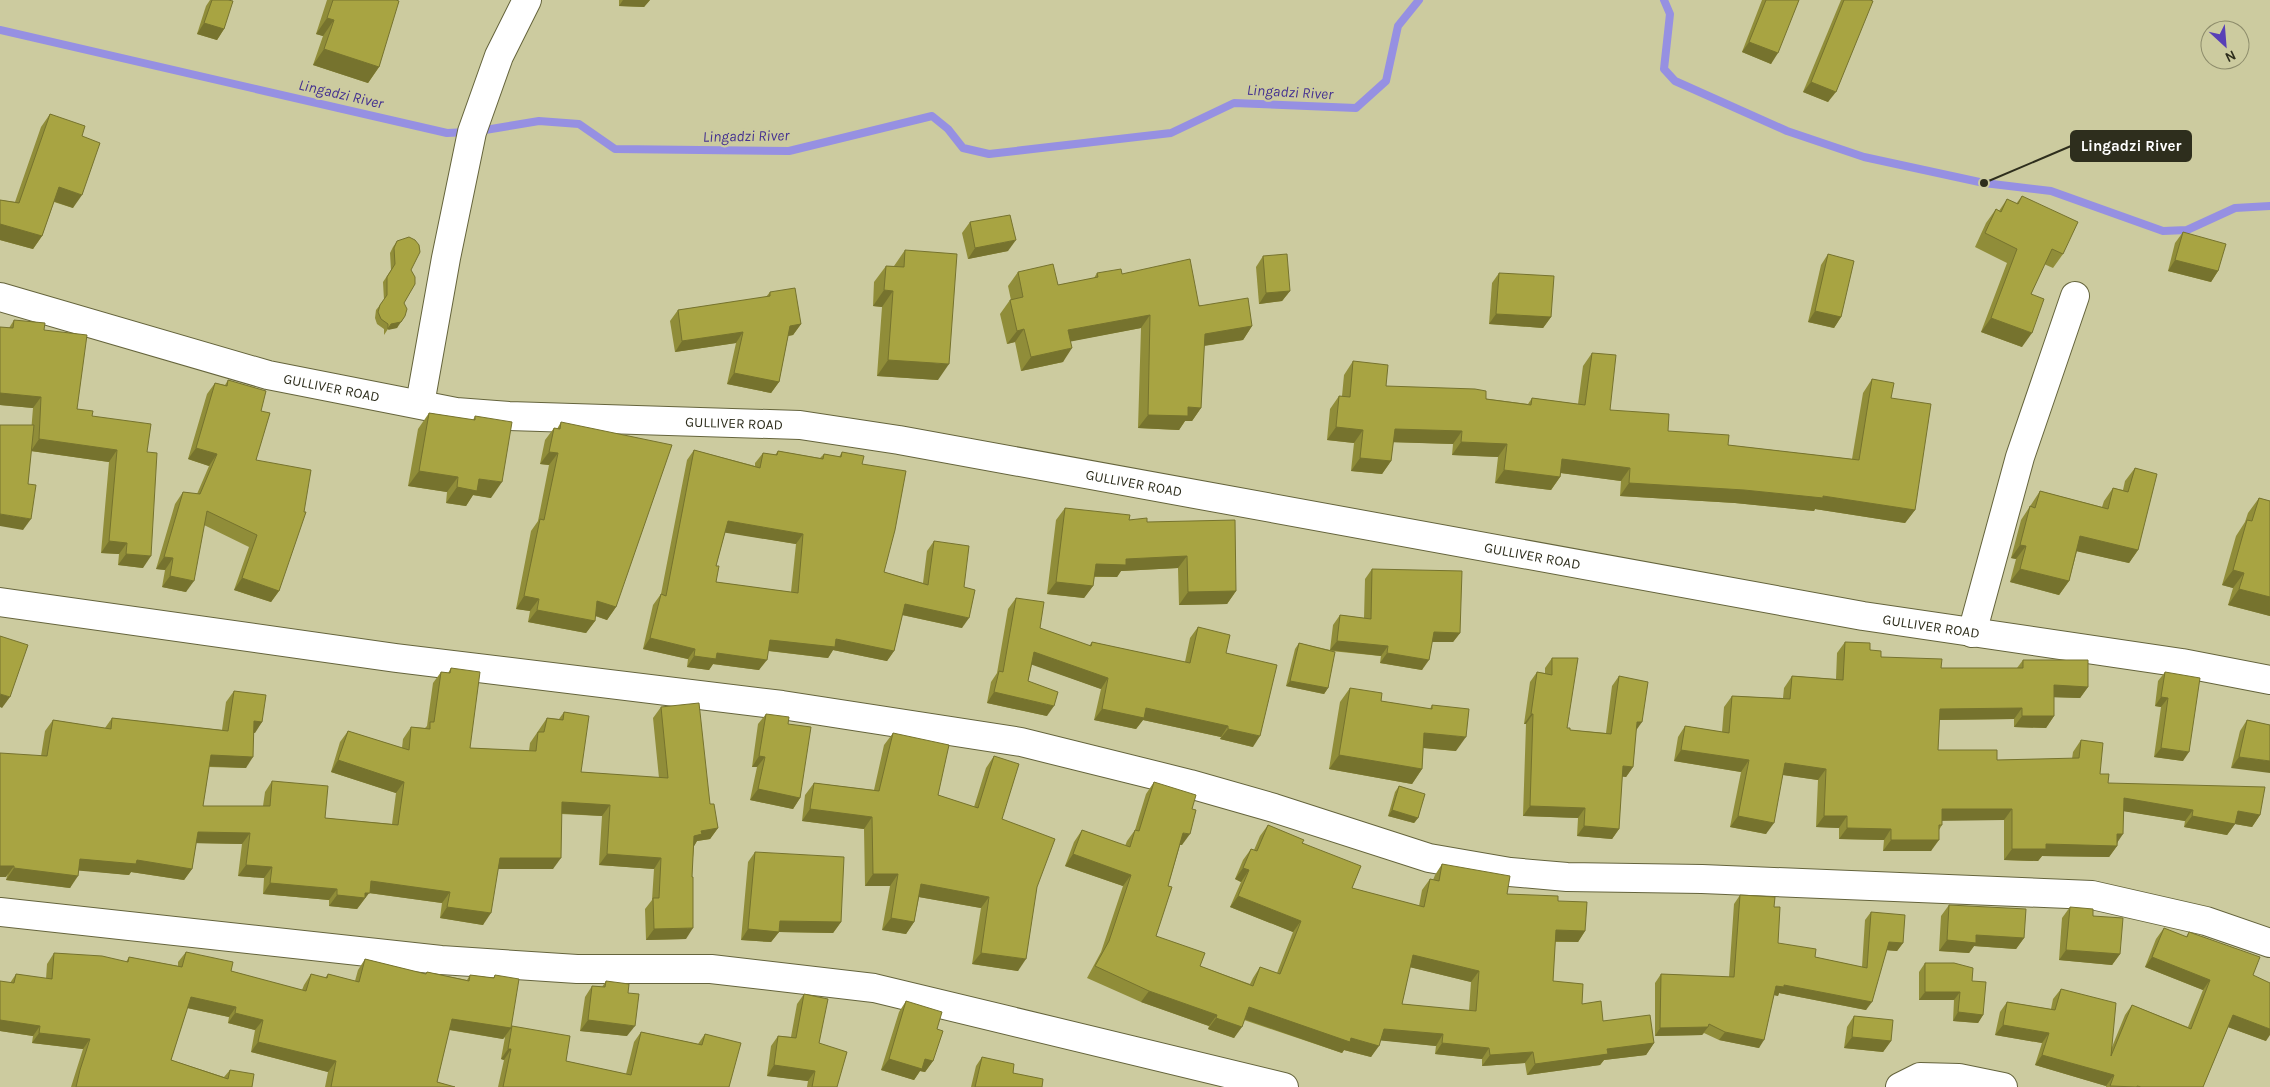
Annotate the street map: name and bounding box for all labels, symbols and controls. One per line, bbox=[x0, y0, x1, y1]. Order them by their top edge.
north arrow bbox=[2200, 20, 2250, 70]
text: N bbox=[2222, 46, 2239, 66]
water label: Lingadzi River bbox=[297, 75, 386, 113]
water label: Lingadzi River bbox=[1246, 81, 1335, 103]
water label: Lingadzi River bbox=[703, 126, 790, 146]
callout: Lingadzi River bbox=[2071, 131, 2191, 161]
text: Lingadzi River bbox=[2081, 137, 2181, 155]
street label: GULLIVER ROAD bbox=[282, 370, 381, 406]
street label: GULLIVER ROAD bbox=[685, 413, 783, 433]
street label: GULLIVER ROAD bbox=[1084, 466, 1184, 501]
street label: GULLIVER ROAD bbox=[1483, 539, 1582, 573]
street label: GULLIVER ROAD bbox=[1882, 611, 1981, 642]

